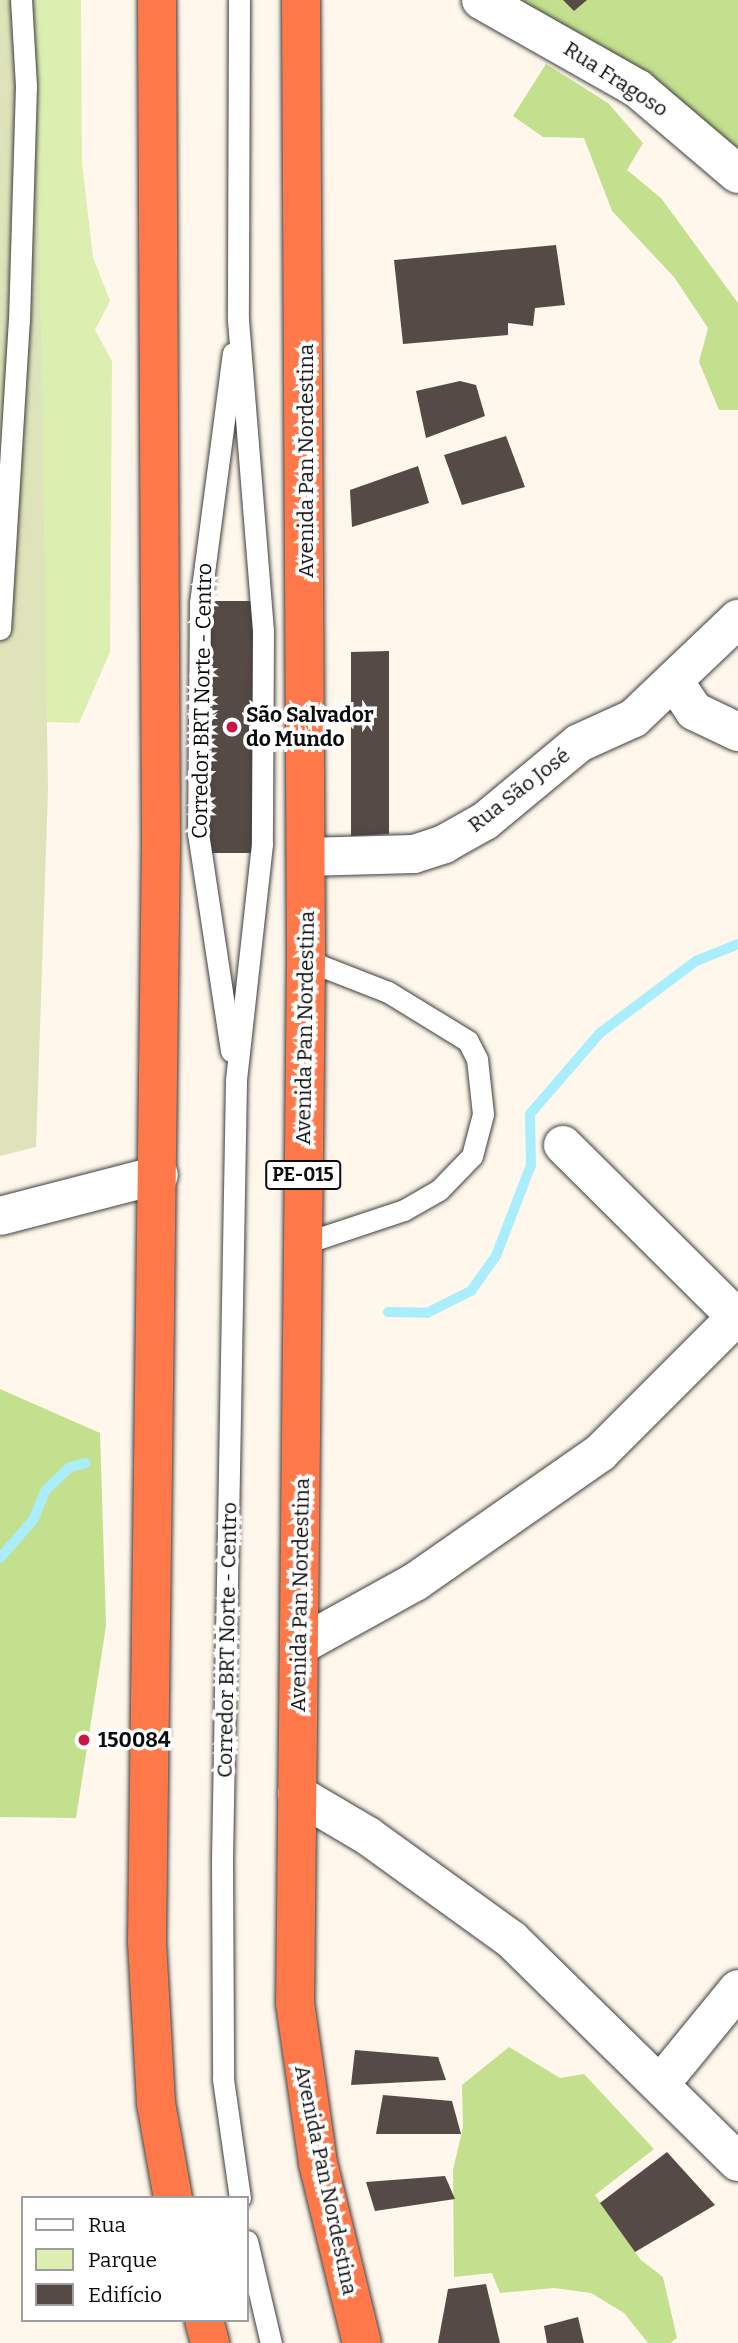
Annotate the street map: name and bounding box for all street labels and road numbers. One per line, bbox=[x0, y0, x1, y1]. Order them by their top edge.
street label: Rua Fragoso bbox=[559, 36, 673, 122]
street label: Avenida Pan Nordestina bbox=[293, 344, 319, 578]
street label: Corredor BRT Norte - Centro bbox=[187, 563, 217, 839]
street label: Rua São José bbox=[463, 742, 575, 838]
street label: Avenida Pan Nordestina bbox=[290, 911, 320, 1145]
road number: PE-015 bbox=[264, 1160, 342, 1190]
street label: Avenida Pan Nordestina bbox=[285, 1478, 315, 1712]
street label: Corredor BRT Norte - Centro bbox=[212, 1502, 242, 1778]
street label: Avenida Pan Nordestina bbox=[289, 2063, 363, 2297]

